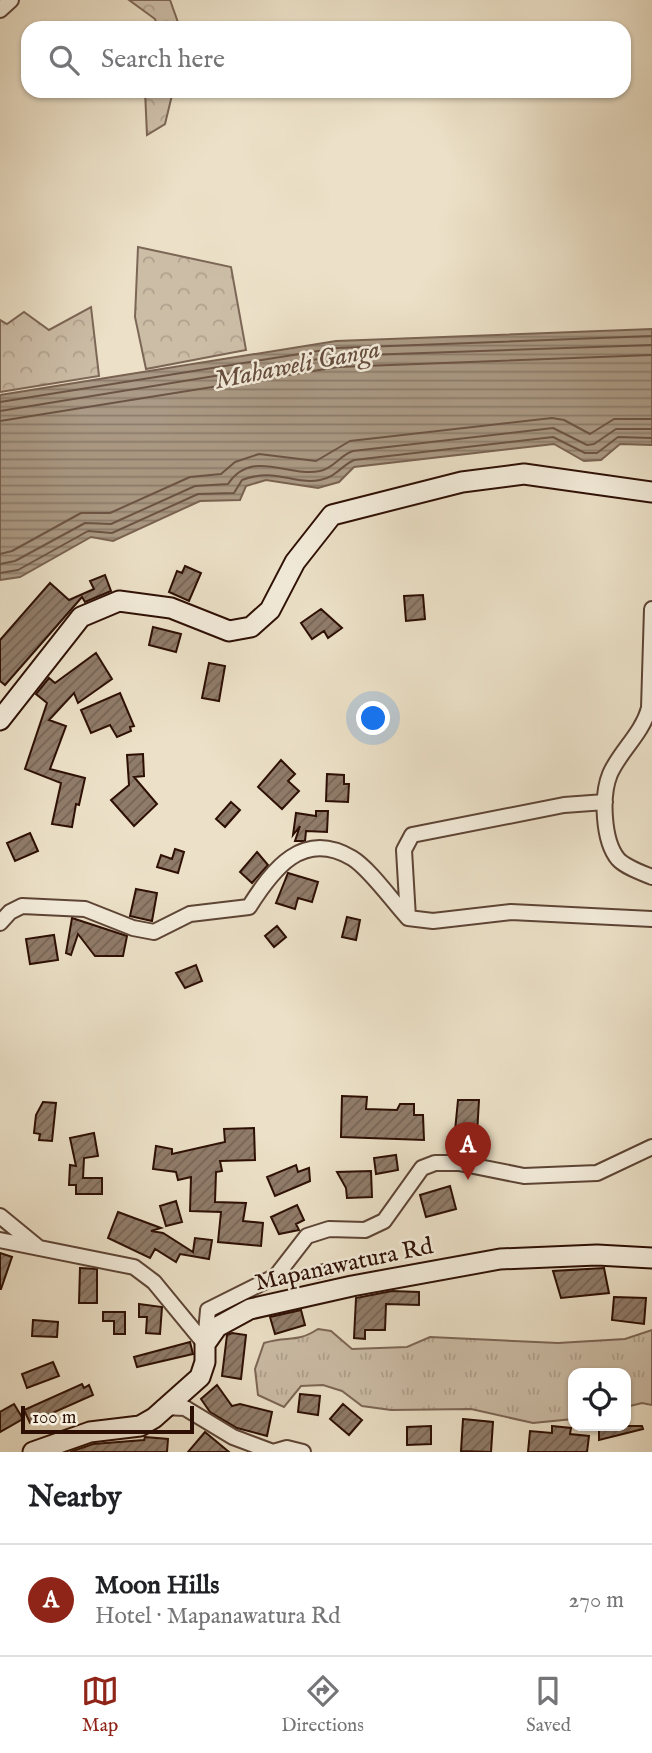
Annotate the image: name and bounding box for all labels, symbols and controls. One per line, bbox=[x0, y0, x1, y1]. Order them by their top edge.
search box bbox=[21, 21, 631, 98]
icon: search bbox=[45, 41, 83, 79]
text: Search here bbox=[101, 43, 225, 76]
water label: Mahaweli Ganga bbox=[211, 333, 383, 398]
your location bbox=[356, 701, 390, 735]
pin: A bbox=[445, 1122, 491, 1180]
street label: Mapanawatura Rd bbox=[252, 1231, 436, 1299]
map controls bbox=[568, 1368, 631, 1431]
button: locate bbox=[568, 1368, 631, 1431]
scale bar bbox=[21, 1403, 194, 1435]
text: 100 m bbox=[32, 1406, 76, 1430]
text: Nearby bbox=[28, 1479, 121, 1517]
text: Moon Hills bbox=[95, 1569, 219, 1602]
text: A bbox=[43, 1586, 59, 1615]
text: 270 m bbox=[569, 1586, 624, 1615]
text: Hotel · Mapanawatura Rd bbox=[95, 1602, 340, 1631]
tab: Map bbox=[81, 1672, 119, 1738]
tab: Directions bbox=[281, 1672, 364, 1738]
tab: Saved bbox=[526, 1672, 571, 1738]

